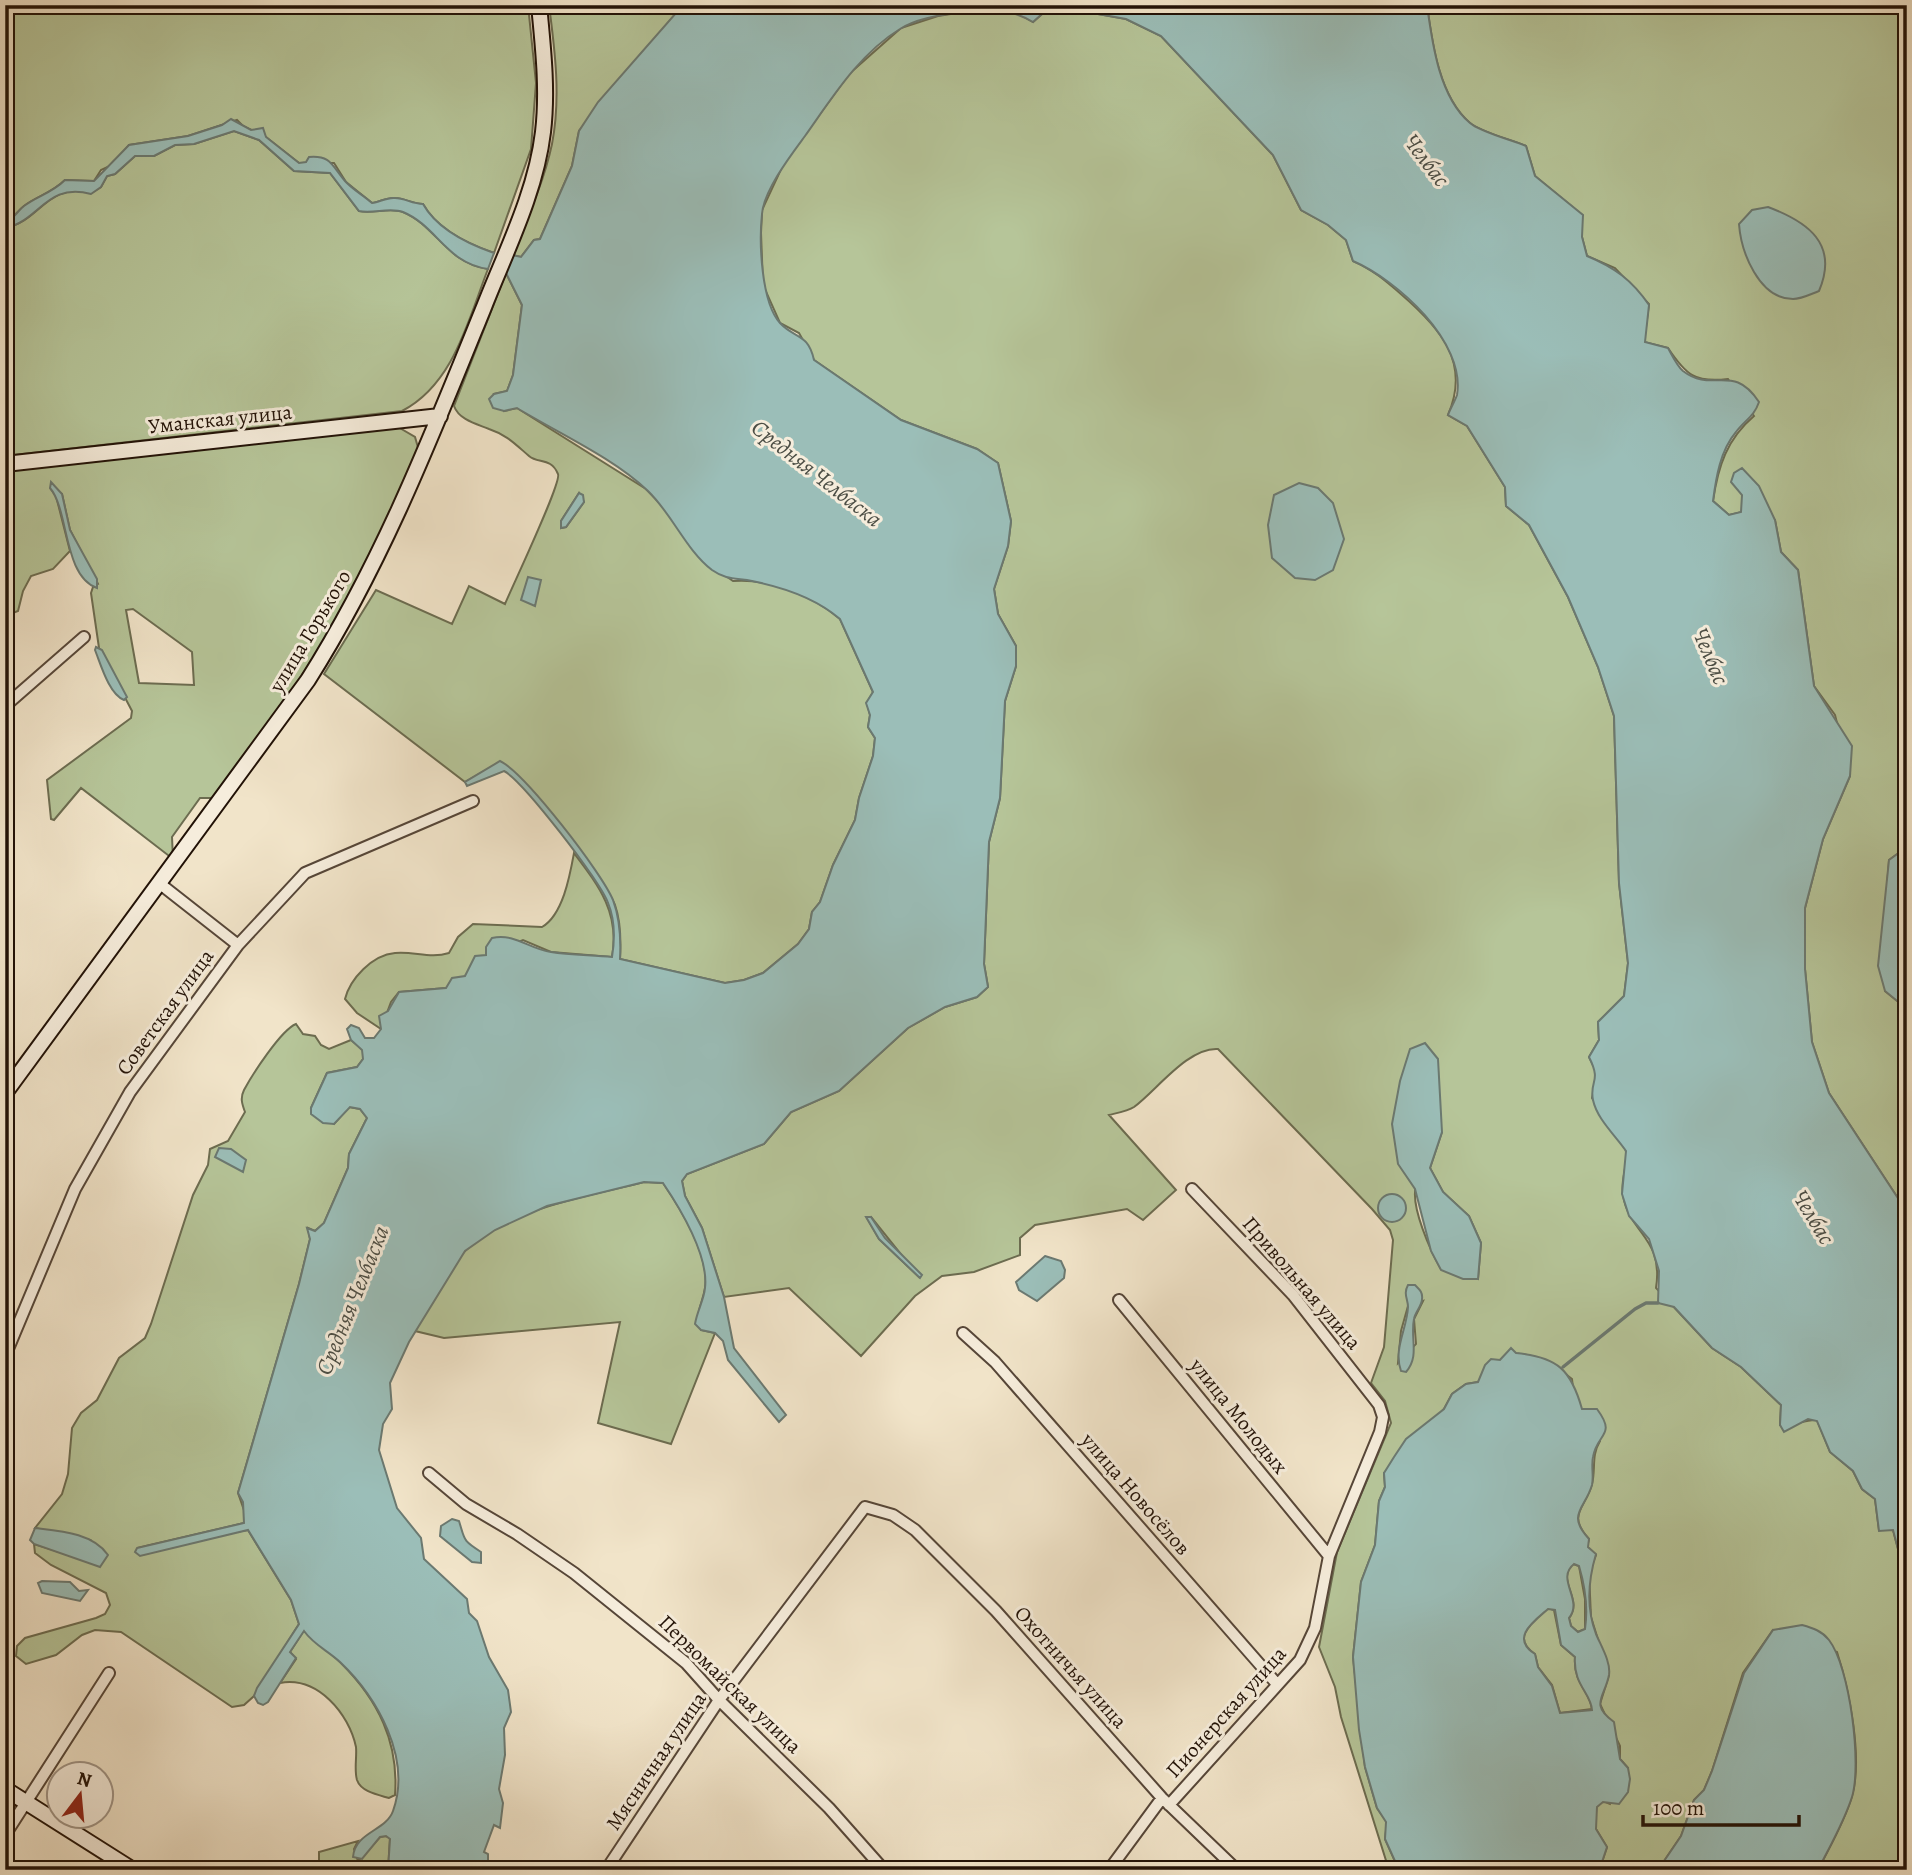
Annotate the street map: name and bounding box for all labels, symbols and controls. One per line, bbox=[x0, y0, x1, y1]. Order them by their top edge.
water label: Челбас bbox=[1397, 127, 1457, 194]
street label: Уманская улица bbox=[147, 397, 294, 440]
water label: Средняя Челбаска bbox=[745, 412, 889, 535]
street label: улица Горького bbox=[262, 565, 358, 698]
water label: Челбас bbox=[1685, 623, 1737, 690]
street label: Советская улица bbox=[110, 943, 220, 1081]
water label: Челбас bbox=[1785, 1184, 1842, 1251]
street label: Привольная улица bbox=[1236, 1210, 1368, 1356]
water label: Средняя Челбаска bbox=[308, 1221, 397, 1379]
street label: улица Молодых bbox=[1183, 1351, 1295, 1480]
street label: улица Новосёлов bbox=[1074, 1426, 1197, 1561]
street label: Охотничья улица bbox=[1008, 1600, 1134, 1735]
street label: Первомайская улица bbox=[652, 1608, 808, 1760]
street label: Пионерская улица bbox=[1160, 1640, 1293, 1784]
street label: Мясничная улица bbox=[599, 1686, 713, 1836]
north arrow bbox=[46, 1759, 116, 1829]
text: N bbox=[74, 1765, 95, 1794]
scale bar bbox=[1643, 1784, 1798, 1828]
text: 100 m bbox=[1653, 1794, 1704, 1822]

